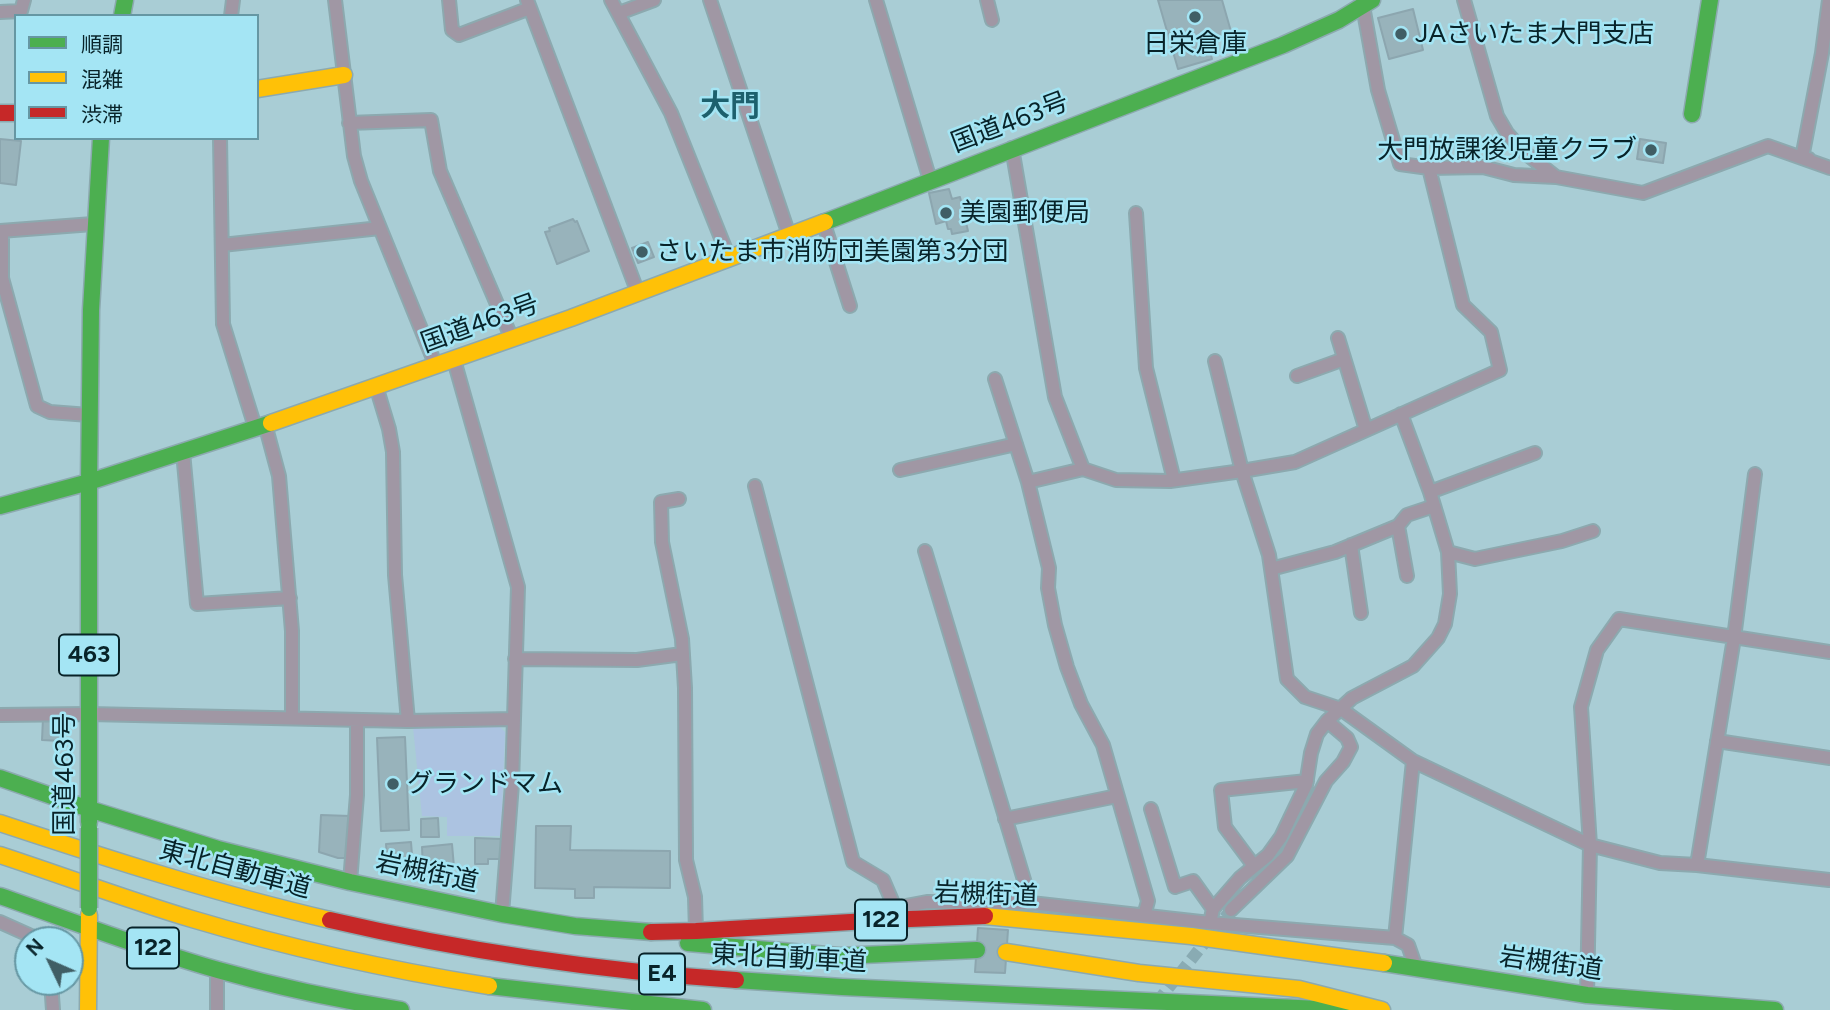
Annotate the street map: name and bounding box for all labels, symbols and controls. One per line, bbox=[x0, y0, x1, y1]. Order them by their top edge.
marker: 日栄倉庫 bbox=[1187, 9, 1203, 25]
legend bbox=[14, 14, 259, 140]
place label: JAさいたま大門支店 bbox=[1415, 18, 1654, 50]
marker: JAさいたま大門支店 bbox=[1393, 26, 1409, 42]
place label: 日栄倉庫 bbox=[1143, 28, 1247, 60]
text: 順調 bbox=[81, 32, 123, 57]
text: 混雑 bbox=[81, 67, 123, 92]
street label: 国道463号 bbox=[947, 86, 1073, 160]
district label: 大門 bbox=[700, 89, 760, 125]
text: 渋滞 bbox=[81, 102, 123, 127]
place label: 大門放課後児童クラブ bbox=[1377, 134, 1637, 166]
marker: 大門放課後児童クラブ bbox=[1643, 142, 1659, 158]
place label: 美園郵便局 bbox=[960, 197, 1090, 229]
marker: 美園郵便局 bbox=[938, 205, 954, 221]
place label: さいたま市消防団美園第3分団 bbox=[656, 236, 1008, 268]
marker: さいたま市消防団美園第3分団 bbox=[634, 244, 650, 260]
street label: 国道463号 bbox=[417, 288, 543, 360]
road number: 463 bbox=[59, 634, 119, 676]
street label: 国道463号 bbox=[49, 712, 81, 836]
place label: グランドマム bbox=[407, 768, 563, 800]
marker: グランドマム bbox=[385, 776, 401, 792]
street label: 東北自動車道 bbox=[156, 835, 314, 905]
street label: 岩槻街道 bbox=[373, 847, 481, 899]
street label: 岩槻街道 bbox=[933, 878, 1039, 912]
road number: 122 bbox=[855, 900, 907, 940]
north arrow bbox=[14, 926, 84, 996]
road number: 122 bbox=[127, 928, 179, 968]
text: N bbox=[22, 934, 48, 961]
street label: 東北自動車道 bbox=[710, 939, 868, 979]
street label: 岩槻街道 bbox=[1497, 941, 1605, 987]
road number: E4 bbox=[639, 954, 685, 994]

